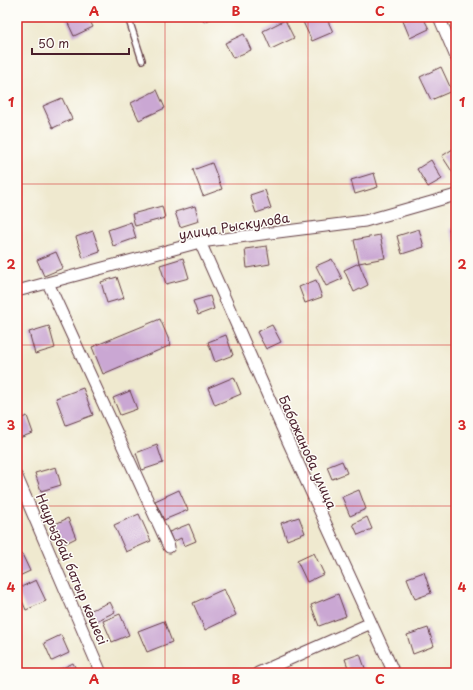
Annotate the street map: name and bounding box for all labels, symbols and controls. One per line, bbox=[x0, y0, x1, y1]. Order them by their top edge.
text: A bbox=[89, 1, 99, 20]
text: B bbox=[232, 1, 241, 20]
text: C bbox=[375, 1, 385, 20]
scale bar bbox=[32, 30, 129, 56]
text: 50 m bbox=[38, 34, 69, 52]
text: 1 bbox=[8, 92, 14, 111]
text: 1 bbox=[459, 92, 465, 111]
street label: улица Рыскулова bbox=[177, 207, 292, 244]
text: 2 bbox=[6, 254, 16, 273]
text: 2 bbox=[457, 254, 467, 273]
street label: Бабажанова улица bbox=[275, 392, 342, 512]
text: 3 bbox=[7, 415, 16, 434]
text: 3 bbox=[458, 415, 467, 434]
street label: Наурызбай батыр көшесі bbox=[32, 490, 113, 648]
text: 4 bbox=[7, 577, 16, 596]
text: 4 bbox=[458, 577, 467, 596]
text: A bbox=[89, 669, 99, 688]
text: B bbox=[232, 669, 241, 688]
text: C bbox=[375, 669, 385, 688]

